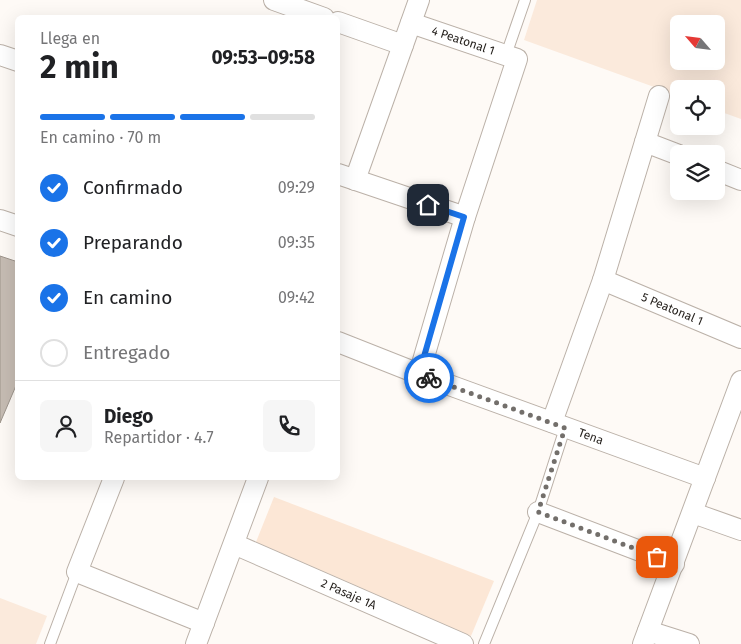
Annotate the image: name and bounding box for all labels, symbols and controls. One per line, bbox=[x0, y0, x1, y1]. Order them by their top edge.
north arrow bbox=[670, 15, 725, 70]
map controls bbox=[670, 15, 725, 200]
street label: 4 Peatonal 1 bbox=[430, 23, 496, 58]
text: Llega en bbox=[40, 29, 100, 48]
text: 09:53–09:58 bbox=[211, 46, 315, 69]
text: 2 min bbox=[40, 48, 119, 86]
button: locate bbox=[670, 80, 725, 135]
text: En camino · 70 m bbox=[40, 128, 161, 147]
button: layers bbox=[670, 145, 725, 200]
icon: check bbox=[40, 174, 68, 202]
text: Confirmado bbox=[83, 176, 183, 199]
text: 09:29 bbox=[278, 178, 315, 197]
pin bbox=[407, 184, 449, 226]
icon: home bbox=[414, 191, 442, 219]
icon: check bbox=[40, 229, 68, 257]
text: Preparando bbox=[83, 231, 183, 254]
text: 09:35 bbox=[278, 233, 315, 252]
icon: check bbox=[40, 284, 68, 312]
text: En camino bbox=[83, 286, 172, 309]
text: 09:42 bbox=[278, 288, 315, 307]
street label: 5 Peatonal 1 bbox=[639, 290, 705, 328]
text: Entregado bbox=[83, 341, 170, 364]
courier bbox=[404, 353, 454, 403]
icon: bike bbox=[415, 364, 443, 392]
button: person bbox=[40, 400, 92, 452]
button: phone bbox=[263, 400, 315, 452]
text: Diego bbox=[104, 405, 153, 428]
street label: Tena bbox=[576, 426, 605, 447]
text: Repartidor · 4.7 bbox=[104, 428, 214, 447]
pin bbox=[636, 536, 678, 578]
icon: bag bbox=[643, 543, 671, 571]
street label: 2 Pasaje 1A bbox=[319, 576, 378, 612]

